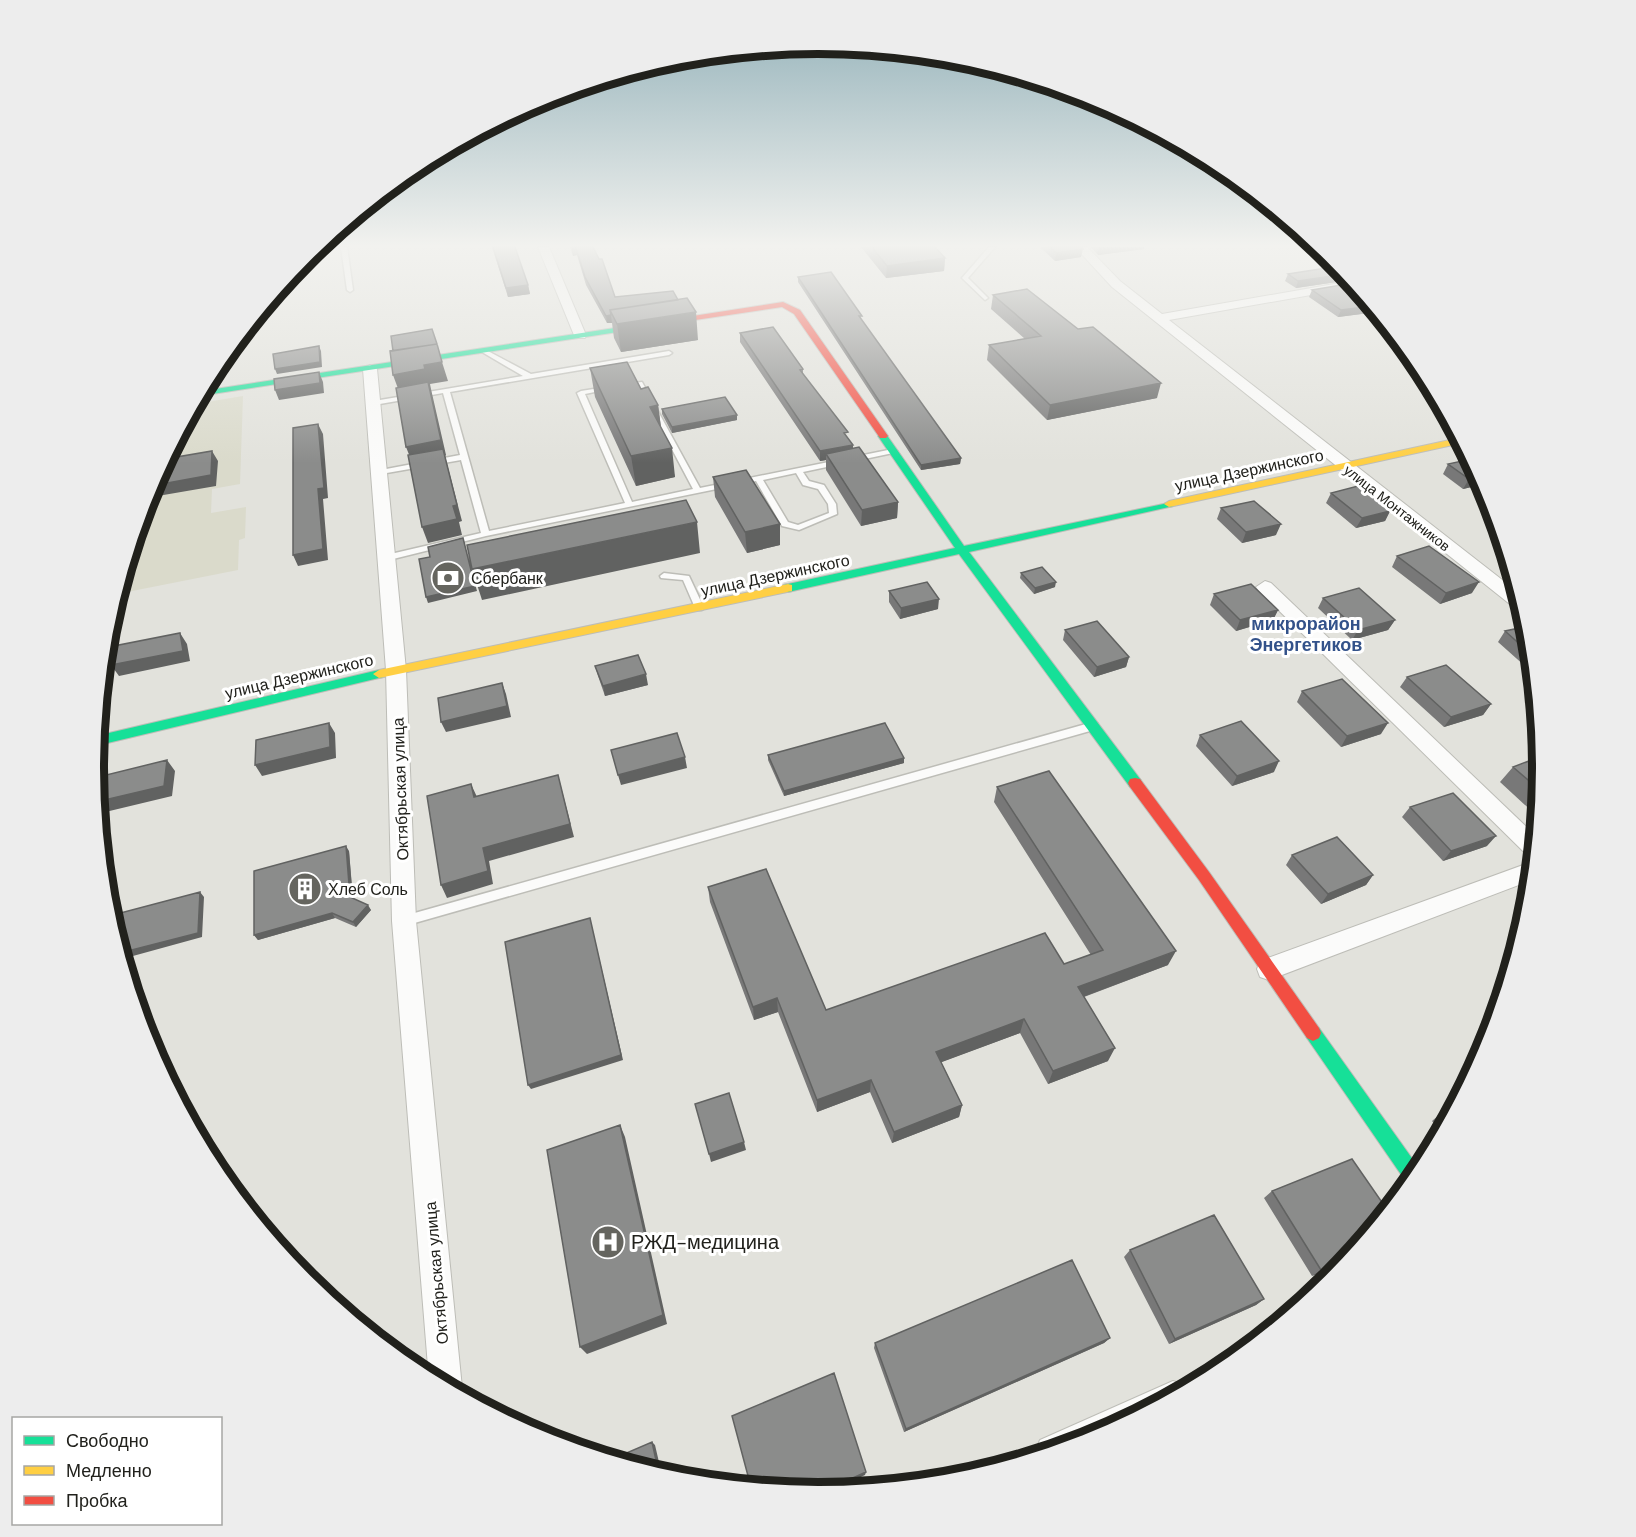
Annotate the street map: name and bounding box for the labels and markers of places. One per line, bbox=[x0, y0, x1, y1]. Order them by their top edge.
bank icon: Сбербанк bbox=[430, 560, 466, 596]
place label: Сбербанк bbox=[471, 568, 544, 589]
building icon: Хлеб Соль bbox=[287, 871, 323, 907]
place label: Хлеб Соль bbox=[328, 879, 408, 900]
hospital icon: РЖД-медицина bbox=[590, 1224, 626, 1260]
place label: РЖД-медицина bbox=[631, 1229, 780, 1255]

